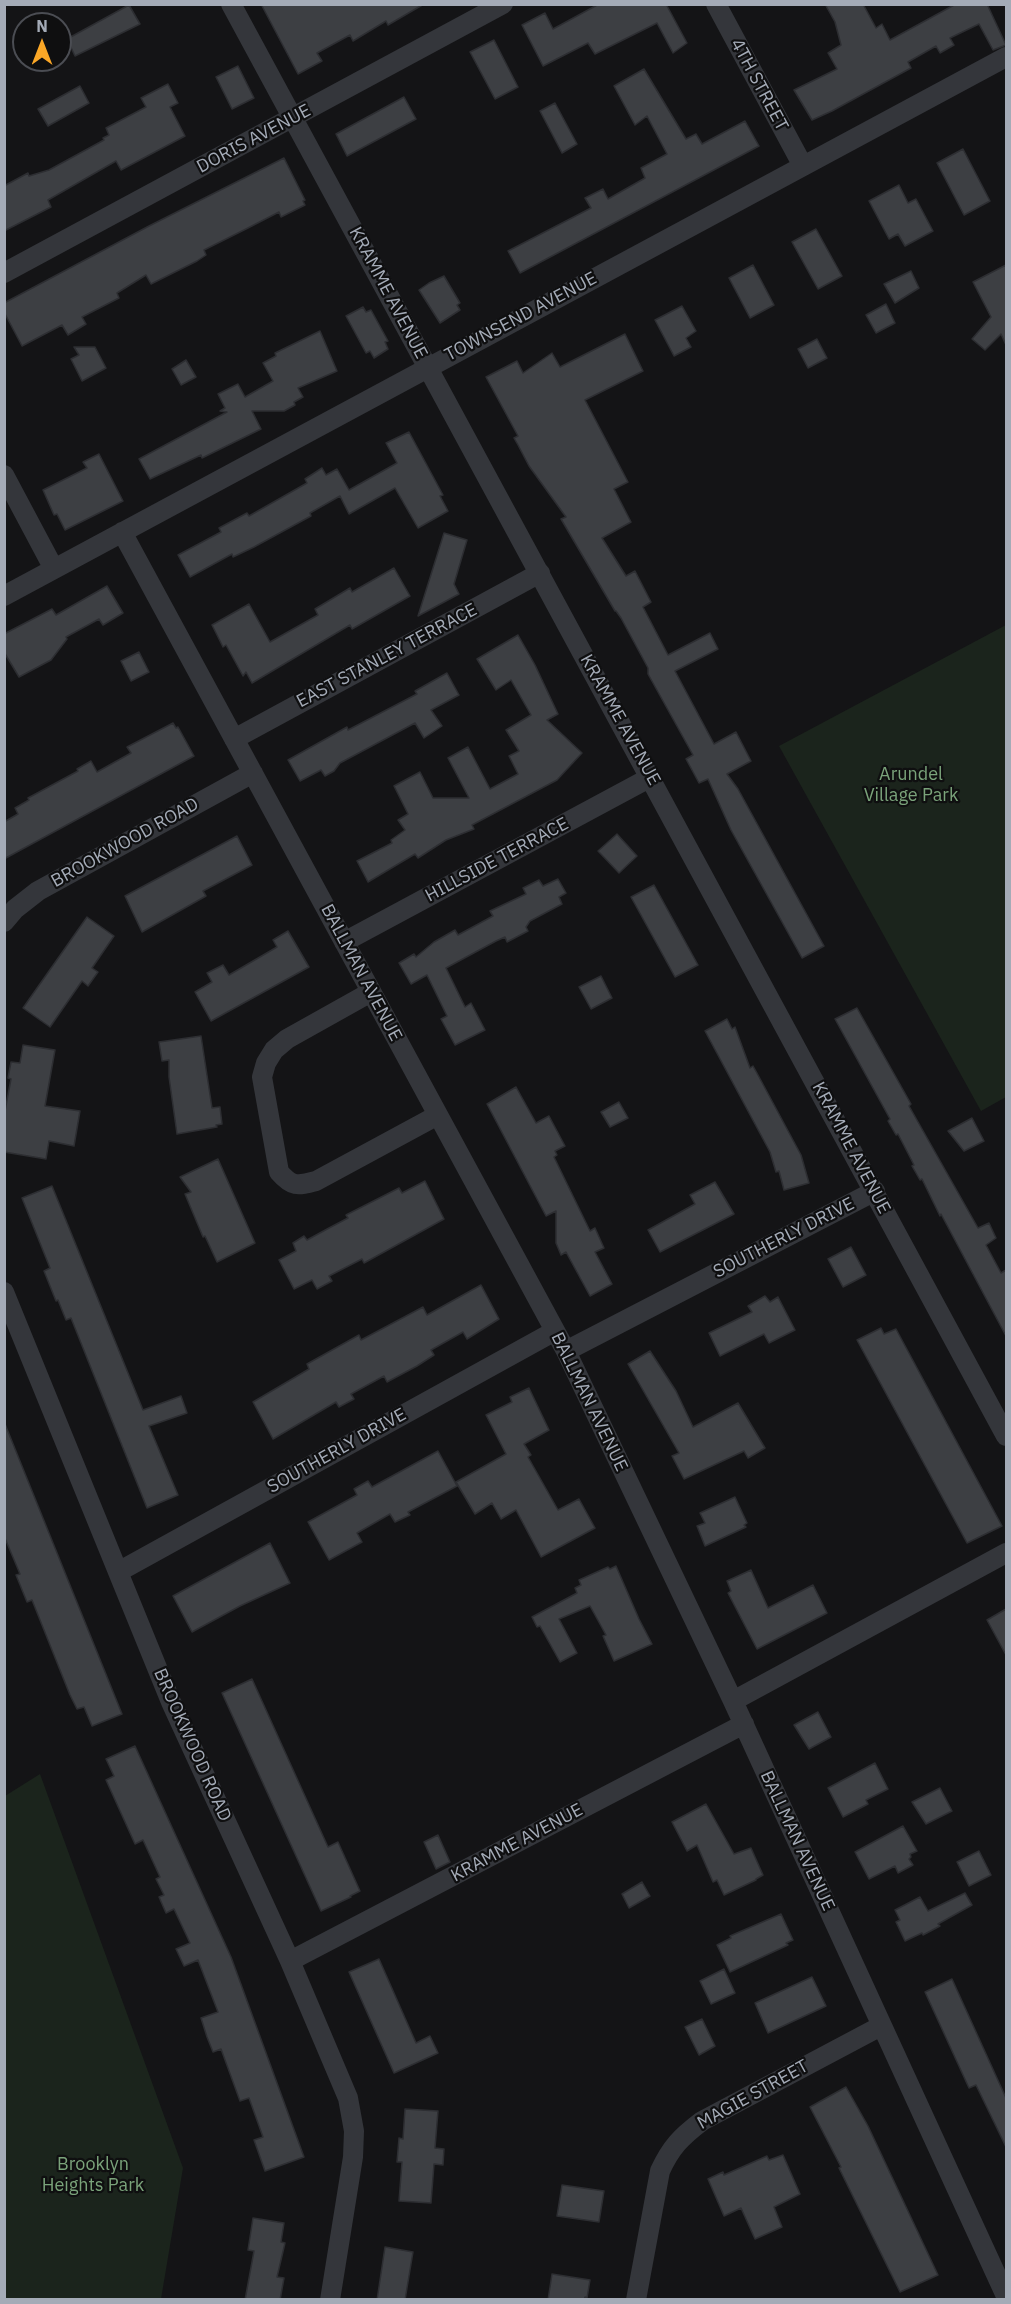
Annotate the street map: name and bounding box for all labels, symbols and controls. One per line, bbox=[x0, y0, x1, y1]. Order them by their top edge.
north arrow bbox=[12, 12, 72, 72]
text: N bbox=[36, 16, 48, 36]
street label: 4TH STREET bbox=[726, 35, 792, 135]
street label: DORIS AVENUE bbox=[193, 100, 315, 178]
street label: KRAMME AVENUE bbox=[344, 223, 432, 363]
street label: TOWNSEND AVENUE bbox=[441, 268, 601, 366]
street label: EAST STANLEY TERRACE bbox=[293, 599, 481, 713]
street label: KRAMME AVENUE bbox=[575, 651, 665, 789]
park label: Arundel Village Park bbox=[864, 764, 958, 806]
street label: BROOKWOOD ROAD bbox=[48, 794, 202, 892]
street label: HILLSIDE TERRACE bbox=[422, 813, 572, 907]
street label: BALLMAN AVENUE bbox=[316, 901, 406, 1045]
street label: KRAMME AVENUE bbox=[807, 1078, 895, 1218]
street label: SOUTHERLY DRIVE bbox=[710, 1193, 858, 1283]
street label: BALLMAN AVENUE bbox=[546, 1329, 632, 1475]
street label: SOUTHERLY DRIVE bbox=[264, 1404, 410, 1498]
street label: BROOKWOOD ROAD bbox=[149, 1665, 235, 1825]
street label: BALLMAN AVENUE bbox=[755, 1768, 839, 1914]
street label: KRAMME AVENUE bbox=[447, 1799, 587, 1887]
street label: MAGIE STREET bbox=[694, 2056, 812, 2134]
park label: Brooklyn Heights Park bbox=[42, 2154, 144, 2196]

